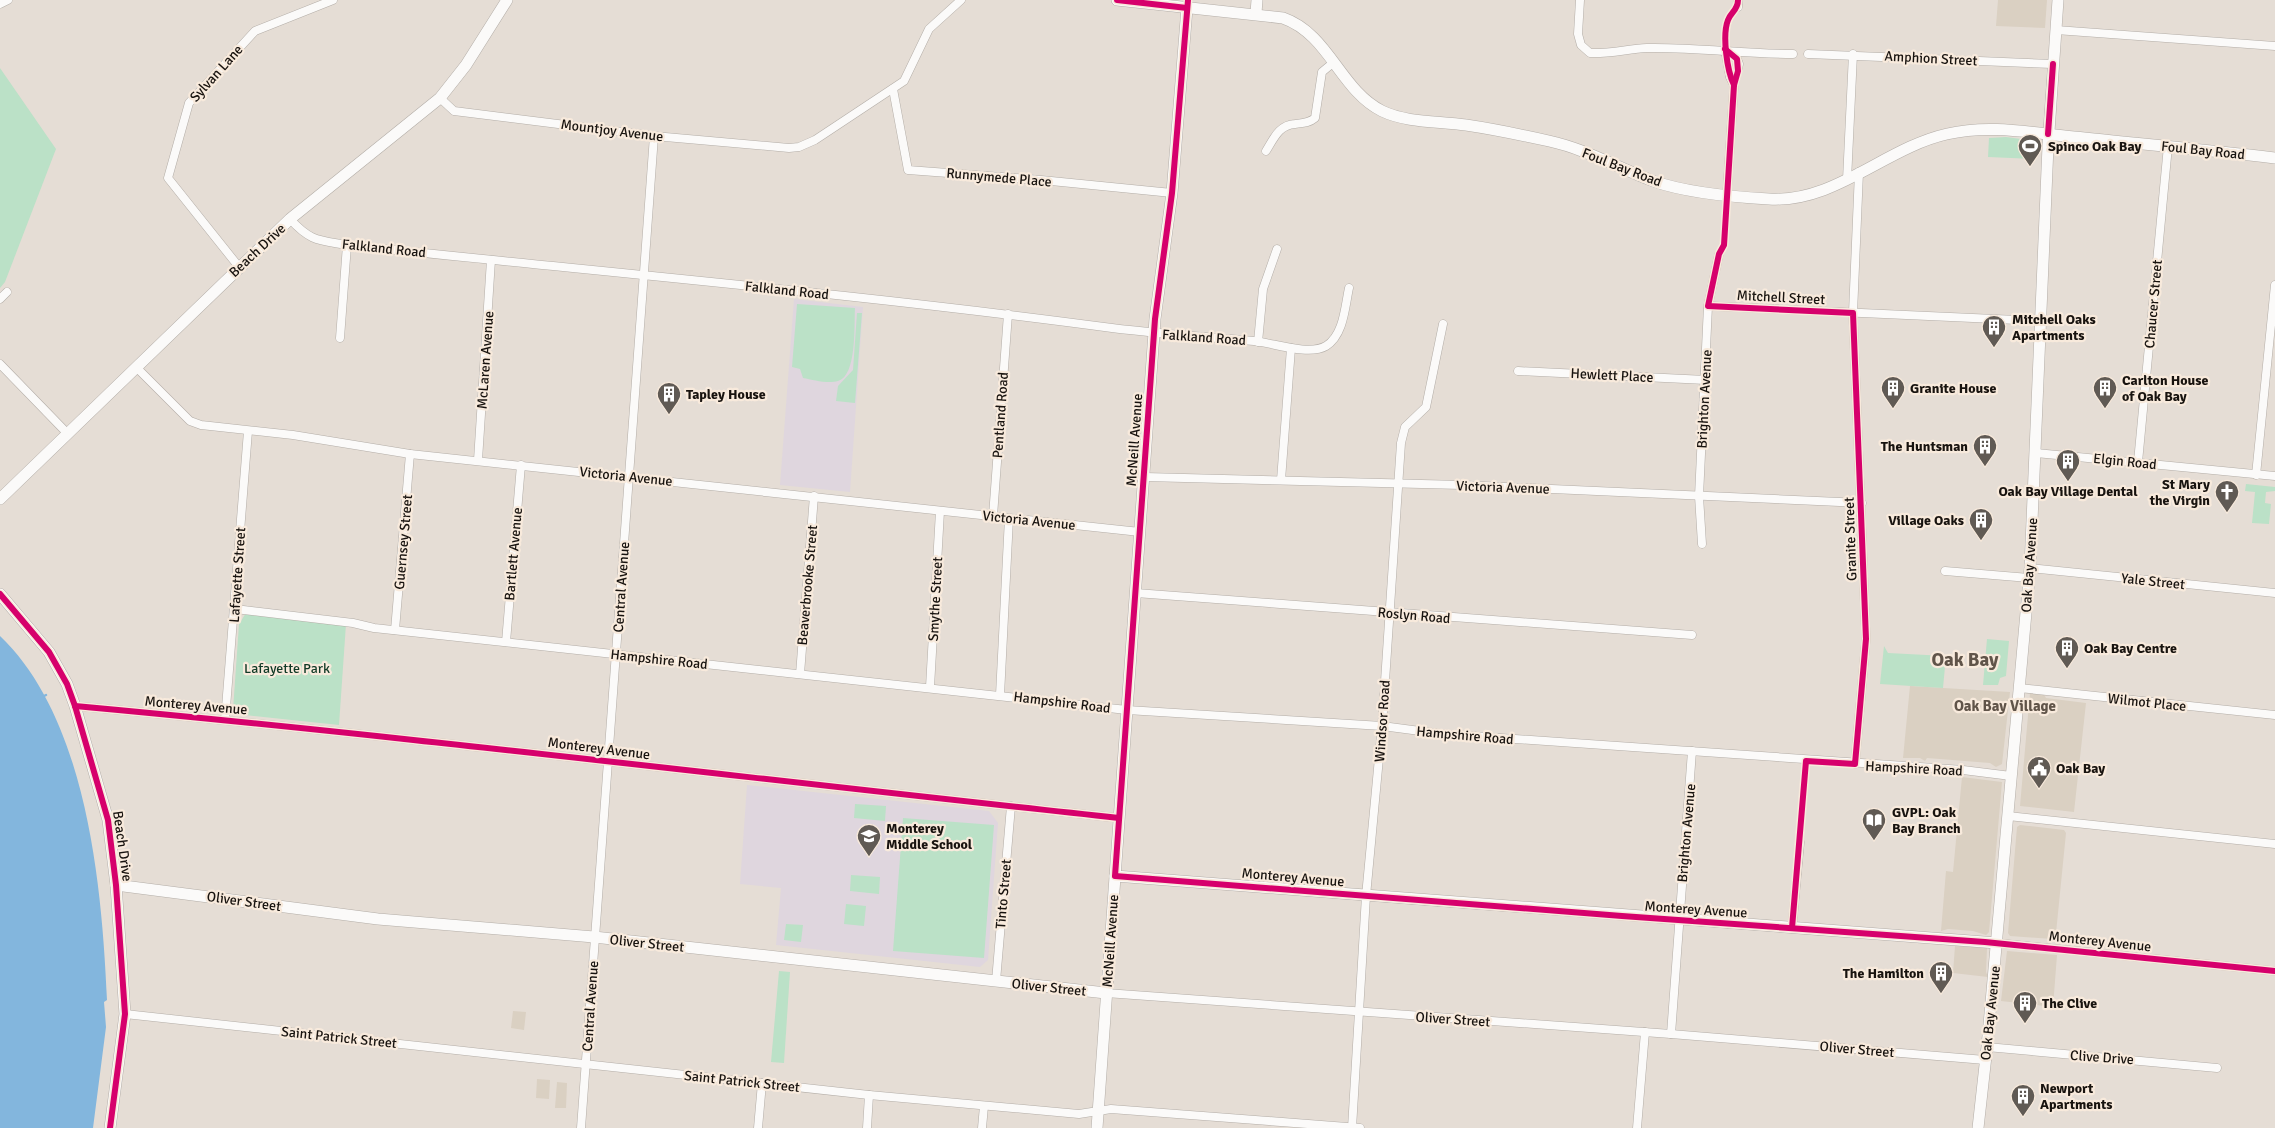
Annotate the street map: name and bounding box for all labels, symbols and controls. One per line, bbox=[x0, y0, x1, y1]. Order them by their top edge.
street label: Sylvan Lane bbox=[186, 41, 246, 105]
street label: Amphion Street bbox=[1884, 48, 1978, 69]
street label: Mountjoy Avenue bbox=[560, 116, 664, 145]
sports icon: Spinco Oak Bay bbox=[2017, 133, 2043, 167]
place label: Spinco Oak Bay bbox=[2048, 138, 2141, 155]
street label: Foul Bay Road bbox=[2160, 138, 2246, 163]
street label: Foul Bay Road bbox=[1580, 144, 1664, 190]
street label: Runnymede Place bbox=[946, 164, 1052, 191]
street label: Beach Drive bbox=[226, 220, 289, 281]
street label: Falkland Road bbox=[341, 236, 427, 261]
street label: Chaucer Street bbox=[2141, 259, 2166, 349]
street label: Falkland Road bbox=[744, 278, 830, 303]
street label: Mitchell Street bbox=[1736, 287, 1826, 308]
street label: McLaren Avenue bbox=[474, 310, 497, 410]
place label: Mitchell Oaks Apartments bbox=[2012, 311, 2096, 344]
building icon: Mitchell Oaks Apartments bbox=[1981, 314, 2007, 348]
street label: Falkland Road bbox=[1161, 326, 1247, 349]
street label: Brighton Avenue bbox=[1693, 349, 1716, 449]
street label: Hewlett Place bbox=[1570, 365, 1654, 386]
street label: Pentland Road bbox=[989, 371, 1012, 459]
place label: Carlton House of Oak Bay bbox=[2122, 372, 2208, 405]
building icon: Granite House bbox=[1880, 375, 1906, 409]
building icon: Carlton House of Oak Bay bbox=[2092, 375, 2118, 409]
place label: Granite House bbox=[1910, 380, 1997, 397]
building icon: Tapley House bbox=[656, 381, 682, 415]
place label: Tapley House bbox=[686, 386, 766, 403]
street label: McNeill Avenue bbox=[1123, 393, 1146, 487]
building icon: The Huntsman bbox=[1972, 433, 1998, 467]
place label: The Huntsman bbox=[1881, 438, 1968, 455]
building icon: Oak Bay Village Dental bbox=[2055, 448, 2081, 482]
street label: Elgin Road bbox=[2092, 450, 2158, 473]
street label: Victoria Avenue bbox=[578, 463, 673, 490]
place label: St Mary the Virgin bbox=[2149, 476, 2210, 509]
street label: Victoria Avenue bbox=[1456, 477, 1550, 498]
church icon: St Mary the Virgin bbox=[2214, 479, 2240, 513]
place label: Oak Bay Village Dental bbox=[1998, 483, 2138, 500]
street label: Guernsey Street bbox=[391, 494, 416, 590]
street label: Granite Street bbox=[1841, 497, 1860, 581]
street label: Bartlett Avenue bbox=[501, 507, 526, 601]
street label: Victoria Avenue bbox=[981, 507, 1076, 534]
building icon: Village Oaks bbox=[1968, 507, 1994, 541]
place label: Village Oaks bbox=[1888, 512, 1964, 529]
street label: Oak Bay Avenue bbox=[2018, 517, 2041, 613]
street label: Beaverbrooke Street bbox=[794, 524, 821, 646]
street label: Lafayette Street bbox=[226, 527, 249, 623]
street label: Central Avenue bbox=[610, 541, 633, 633]
street label: Smythe Street bbox=[925, 556, 946, 642]
street label: Yale Street bbox=[2120, 570, 2186, 593]
street label: Roslyn Road bbox=[1377, 604, 1451, 627]
building icon: Oak Bay Centre bbox=[2054, 635, 2080, 669]
place label: Oak Bay Centre bbox=[2084, 640, 2177, 657]
street label: Hampshire Road bbox=[610, 646, 708, 673]
district label: Oak Bay bbox=[1932, 648, 1999, 672]
park label: Lafayette Park bbox=[244, 660, 330, 677]
street label: Windsor Road bbox=[1371, 679, 1394, 763]
street label: Hampshire Road bbox=[1012, 688, 1111, 717]
street label: Wilmot Place bbox=[2107, 690, 2187, 715]
street label: Monterey Avenue bbox=[144, 693, 248, 718]
district label: Oak Bay Village bbox=[1954, 697, 2056, 715]
street label: Hampshire Road bbox=[1416, 723, 1514, 748]
street label: Monterey Avenue bbox=[547, 734, 651, 763]
public building icon: Oak Bay bbox=[2026, 755, 2052, 789]
street label: Hampshire Road bbox=[1865, 757, 1963, 780]
place label: Oak Bay bbox=[2056, 760, 2105, 777]
street label: Brighton Avenue bbox=[1674, 783, 1699, 883]
place label: GVPL: Oak Bay Branch bbox=[1892, 804, 1961, 837]
library icon: GVPL: Oak Bay Branch bbox=[1861, 807, 1887, 841]
street label: Beach Drive bbox=[109, 810, 136, 882]
place label: Monterey Middle School bbox=[886, 820, 973, 853]
school or university icon: Monterey Middle School bbox=[856, 823, 882, 857]
street label: Tinto Street bbox=[992, 858, 1015, 930]
street label: Monterey Avenue bbox=[1241, 865, 1345, 890]
street label: Oliver Street bbox=[206, 888, 282, 915]
street label: McNeill Avenue bbox=[1099, 894, 1122, 988]
street label: Monterey Avenue bbox=[1644, 897, 1748, 922]
street label: Monterey Avenue bbox=[2048, 928, 2152, 955]
street label: Oliver Street bbox=[609, 931, 685, 956]
street label: Central Avenue bbox=[579, 960, 602, 1052]
building icon: The Hamilton bbox=[1928, 960, 1954, 994]
place label: The Hamilton bbox=[1843, 965, 1924, 982]
street label: Oak Bay Avenue bbox=[1977, 965, 2004, 1061]
street label: Oliver Street bbox=[1011, 975, 1087, 1000]
building icon: The Clive bbox=[2012, 990, 2038, 1024]
place label: The Clive bbox=[2042, 995, 2097, 1012]
street label: Oliver Street bbox=[1415, 1008, 1491, 1031]
street label: Saint Patrick Street bbox=[280, 1023, 398, 1052]
street label: Oliver Street bbox=[1819, 1038, 1895, 1061]
street label: Clive Drive bbox=[2070, 1047, 2134, 1068]
street label: Saint Patrick Street bbox=[683, 1067, 801, 1096]
place label: Newport Apartments bbox=[2040, 1080, 2112, 1113]
building icon: Newport Apartments bbox=[2010, 1083, 2036, 1117]

